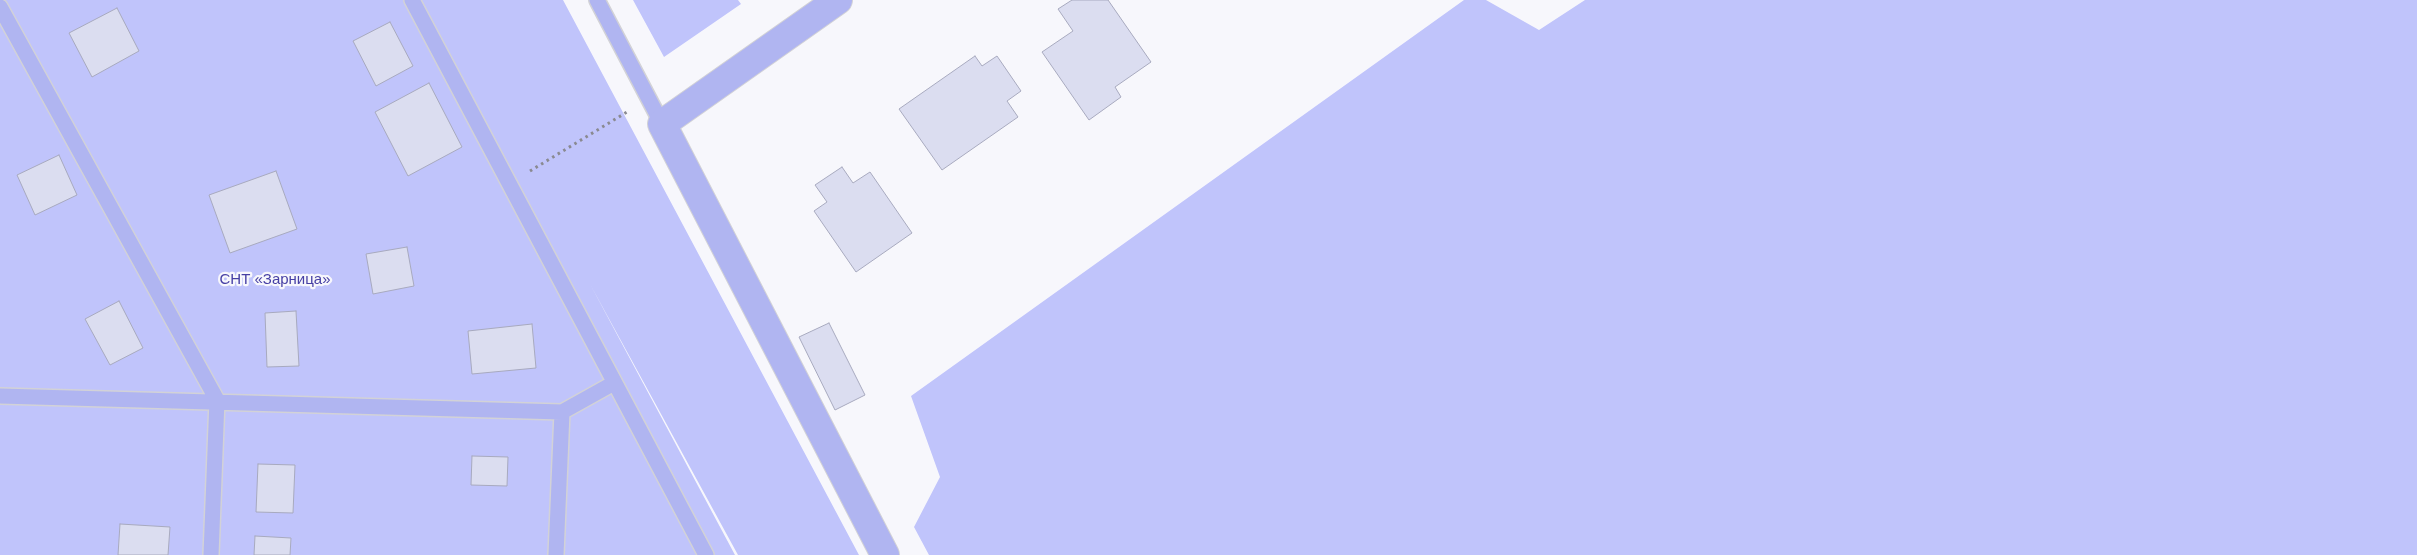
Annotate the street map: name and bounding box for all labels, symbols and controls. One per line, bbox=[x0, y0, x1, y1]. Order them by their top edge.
park label: СНТ «Зарница» bbox=[219, 271, 331, 289]

